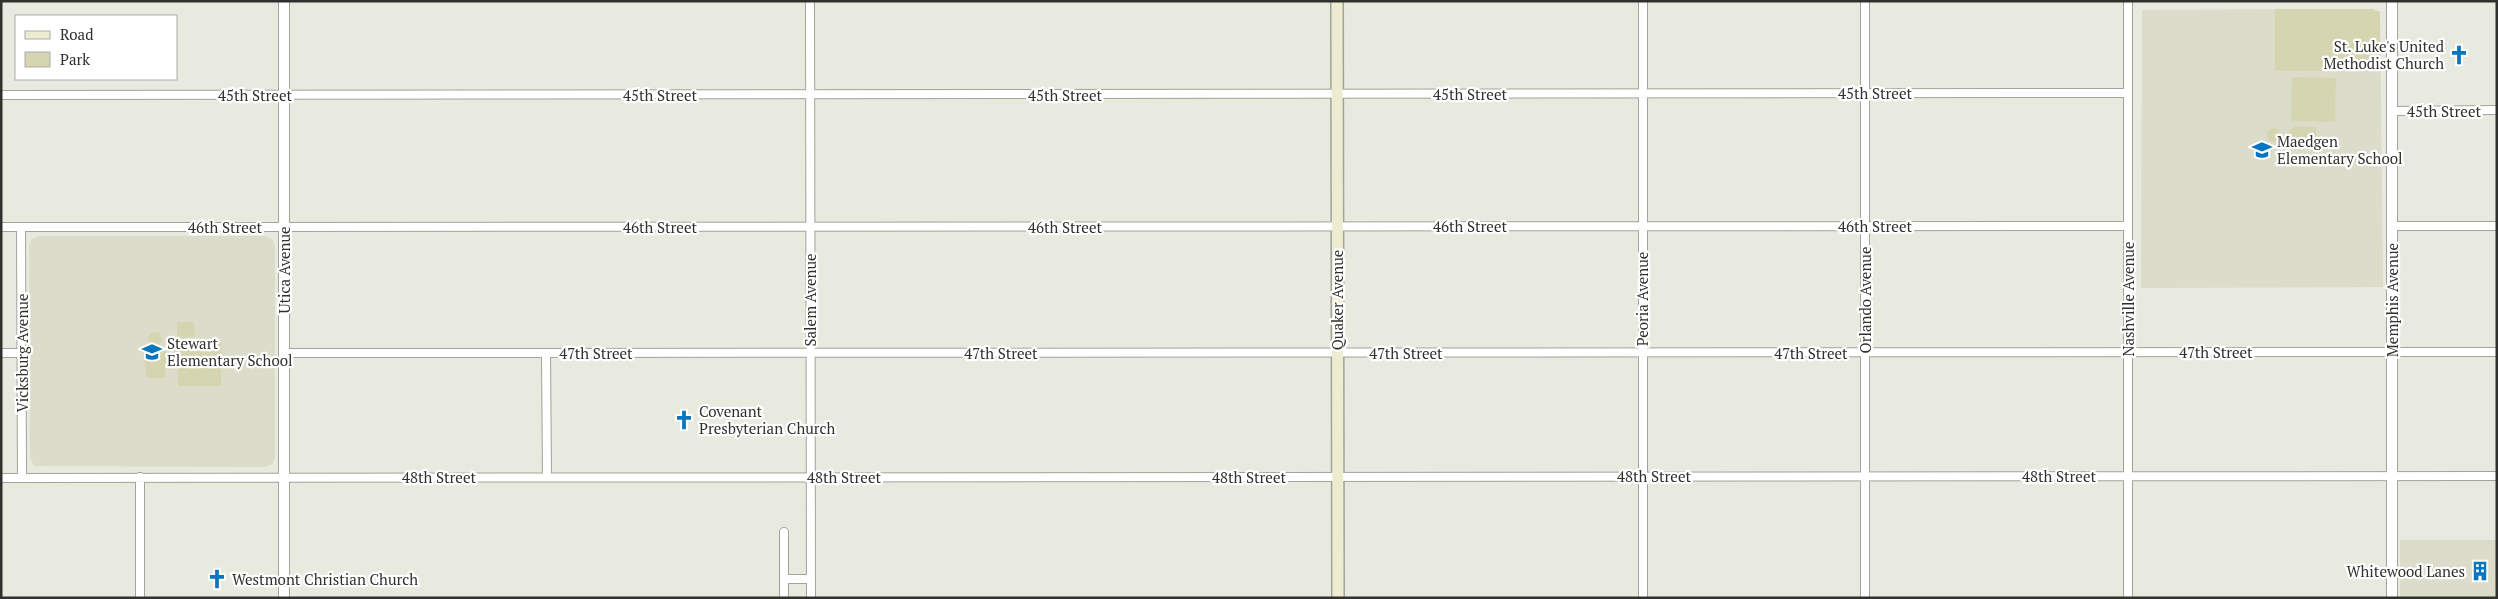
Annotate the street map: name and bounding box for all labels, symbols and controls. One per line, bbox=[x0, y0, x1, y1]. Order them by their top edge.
legend bbox=[15, 15, 178, 80]
text: Road bbox=[60, 24, 93, 44]
place label: St. Luke's United Methodist Church bbox=[2324, 36, 2444, 73]
church icon: St. Luke's United Methodist Church bbox=[2448, 44, 2470, 66]
text: Park bbox=[60, 49, 90, 69]
street label: 45th Street bbox=[1838, 83, 1912, 103]
street label: 45th Street bbox=[1433, 84, 1507, 104]
street label: 45th Street bbox=[218, 85, 292, 105]
street label: 45th Street bbox=[623, 85, 697, 105]
street label: 45th Street bbox=[1028, 85, 1102, 105]
street label: 45th Street bbox=[2407, 101, 2481, 121]
place label: Maedgen Elementary School bbox=[2277, 131, 2403, 168]
school or university icon: Maedgen Elementary School bbox=[2251, 139, 2273, 161]
street label: 46th Street bbox=[1433, 216, 1507, 236]
street label: 46th Street bbox=[1838, 216, 1912, 236]
street label: 46th Street bbox=[188, 217, 262, 237]
street label: 46th Street bbox=[623, 217, 697, 237]
street label: 46th Street bbox=[1028, 217, 1102, 237]
street label: Utica Avenue bbox=[274, 226, 294, 314]
street label: Nashville Avenue bbox=[2118, 241, 2138, 357]
street label: Memphis Avenue bbox=[2382, 243, 2402, 357]
street label: Orlando Avenue bbox=[1855, 247, 1875, 353]
street label: Quaker Avenue bbox=[1327, 250, 1347, 350]
street label: Peoria Avenue bbox=[1632, 252, 1652, 346]
street label: Salem Avenue bbox=[800, 253, 820, 347]
street label: Vicksburg Avenue bbox=[12, 294, 32, 412]
place label: Stewart Elementary School bbox=[167, 333, 293, 370]
school or university icon: Stewart Elementary School bbox=[141, 341, 163, 363]
street label: 47th Street bbox=[2179, 342, 2253, 362]
street label: 47th Street bbox=[559, 343, 633, 363]
street label: 47th Street bbox=[964, 343, 1038, 363]
street label: 47th Street bbox=[1369, 343, 1443, 363]
street label: 47th Street bbox=[1774, 343, 1848, 363]
place label: Covenant Presbyterian Church bbox=[699, 401, 836, 438]
church icon: Covenant Presbyterian Church bbox=[673, 409, 695, 431]
street label: 48th Street bbox=[1617, 466, 1691, 486]
street label: 48th Street bbox=[2022, 466, 2096, 486]
street label: 48th Street bbox=[402, 467, 476, 487]
street label: 48th Street bbox=[807, 467, 881, 487]
street label: 48th Street bbox=[1212, 467, 1286, 487]
building icon: Whitewood Lanes bbox=[2469, 560, 2491, 582]
place label: Whitewood Lanes bbox=[2347, 561, 2465, 581]
church icon: Westmont Christian Church bbox=[206, 568, 228, 590]
place label: Westmont Christian Church bbox=[232, 569, 418, 589]

